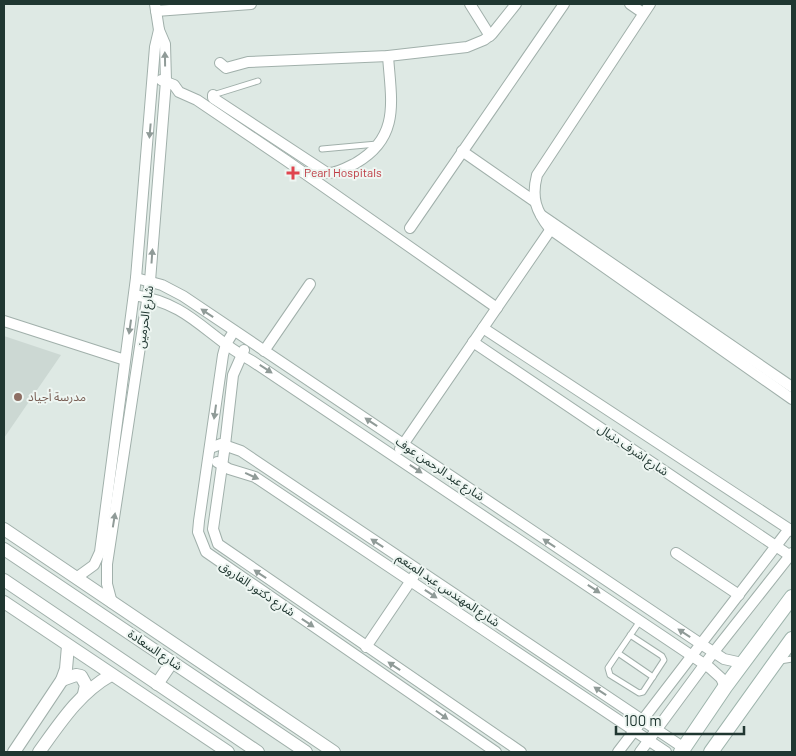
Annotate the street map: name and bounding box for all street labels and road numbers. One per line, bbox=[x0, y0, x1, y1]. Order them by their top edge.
street label: شارع الحرمين bbox=[133, 285, 158, 350]
street label: شارع اشرف دنيال bbox=[594, 420, 671, 480]
street label: شارع عبد الرحمن عوف bbox=[392, 433, 487, 505]
street label: شارع المهندس عبد المنعم bbox=[393, 549, 503, 631]
street label: شارع دكتور الفاروق bbox=[216, 558, 298, 621]
street label: شارع السعادة bbox=[124, 626, 185, 675]

